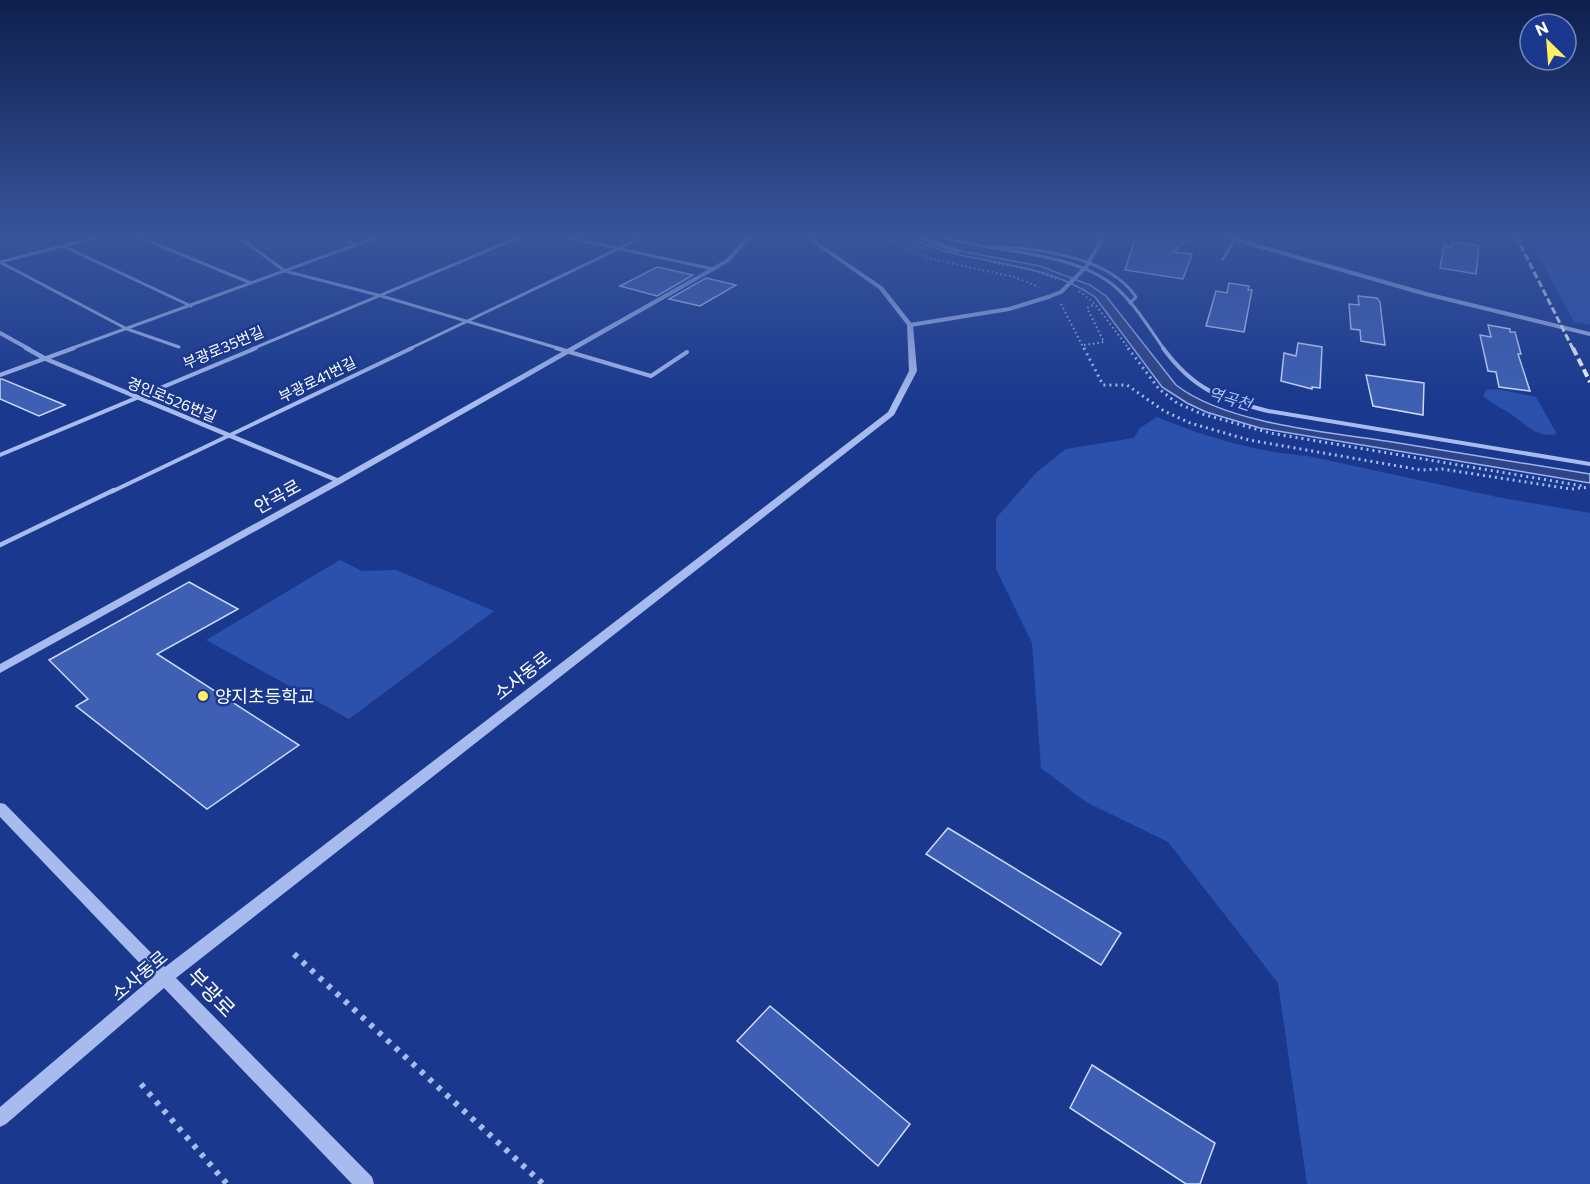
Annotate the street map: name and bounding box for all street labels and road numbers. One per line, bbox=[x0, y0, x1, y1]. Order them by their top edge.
street label: 부광로35번길 bbox=[180, 322, 266, 372]
street label: 부광로41번길 bbox=[275, 353, 359, 405]
street label: 경인로526번길 bbox=[125, 373, 219, 425]
street label: 안곡로 bbox=[250, 474, 304, 518]
street label: 소사동로 bbox=[489, 646, 555, 704]
street label: 소사동로 bbox=[107, 945, 171, 1005]
street label: 부광로 bbox=[183, 962, 241, 1022]

